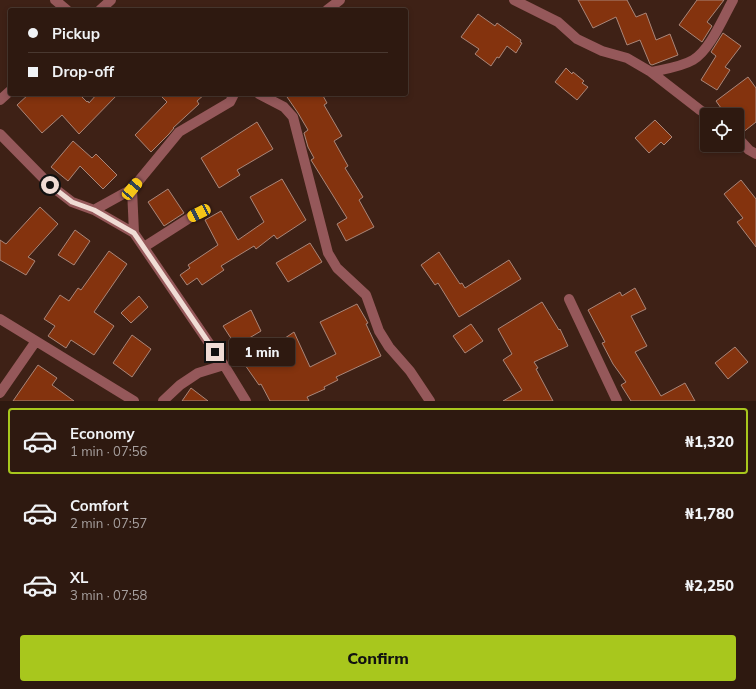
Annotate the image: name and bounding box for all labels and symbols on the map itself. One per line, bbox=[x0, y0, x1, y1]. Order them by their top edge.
route start bbox=[41, 176, 59, 194]
car bbox=[120, 176, 144, 202]
car bbox=[186, 202, 212, 224]
callout: 1 min bbox=[229, 338, 295, 366]
route end bbox=[206, 343, 224, 361]

